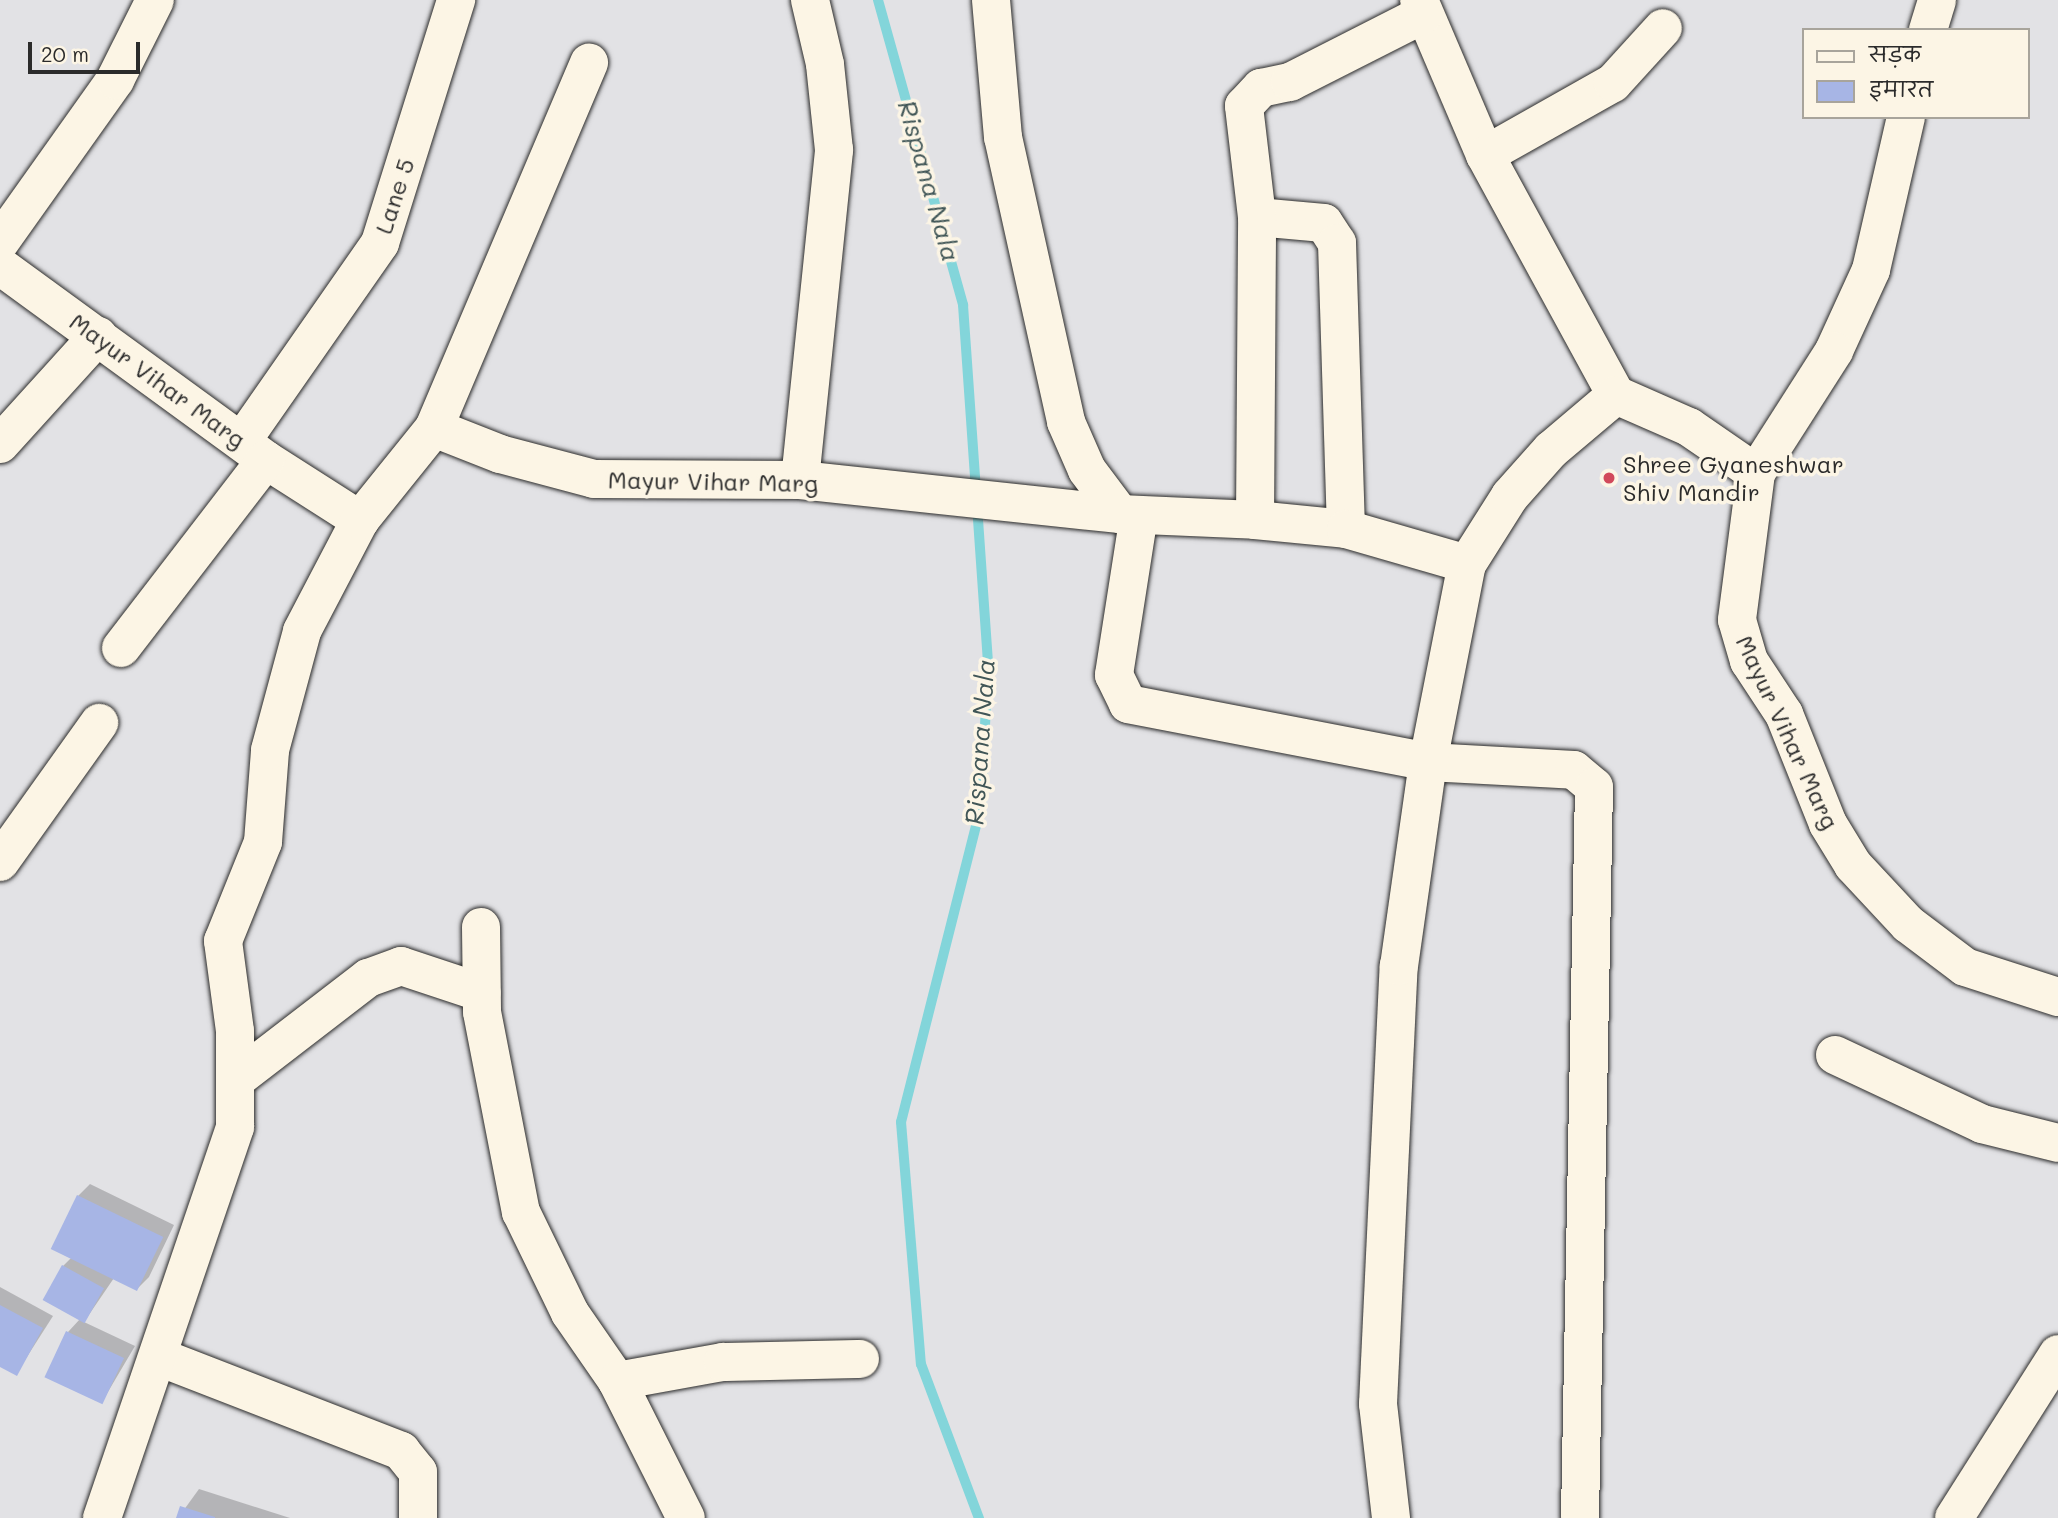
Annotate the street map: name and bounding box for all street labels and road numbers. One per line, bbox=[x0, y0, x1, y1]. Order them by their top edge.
street label: Lane 5 bbox=[368, 155, 420, 237]
street label: Mayur Vihar Marg bbox=[64, 306, 252, 454]
street label: Mayur Vihar Marg bbox=[608, 465, 818, 497]
street label: Mayur Vihar Marg bbox=[1730, 631, 1846, 833]

